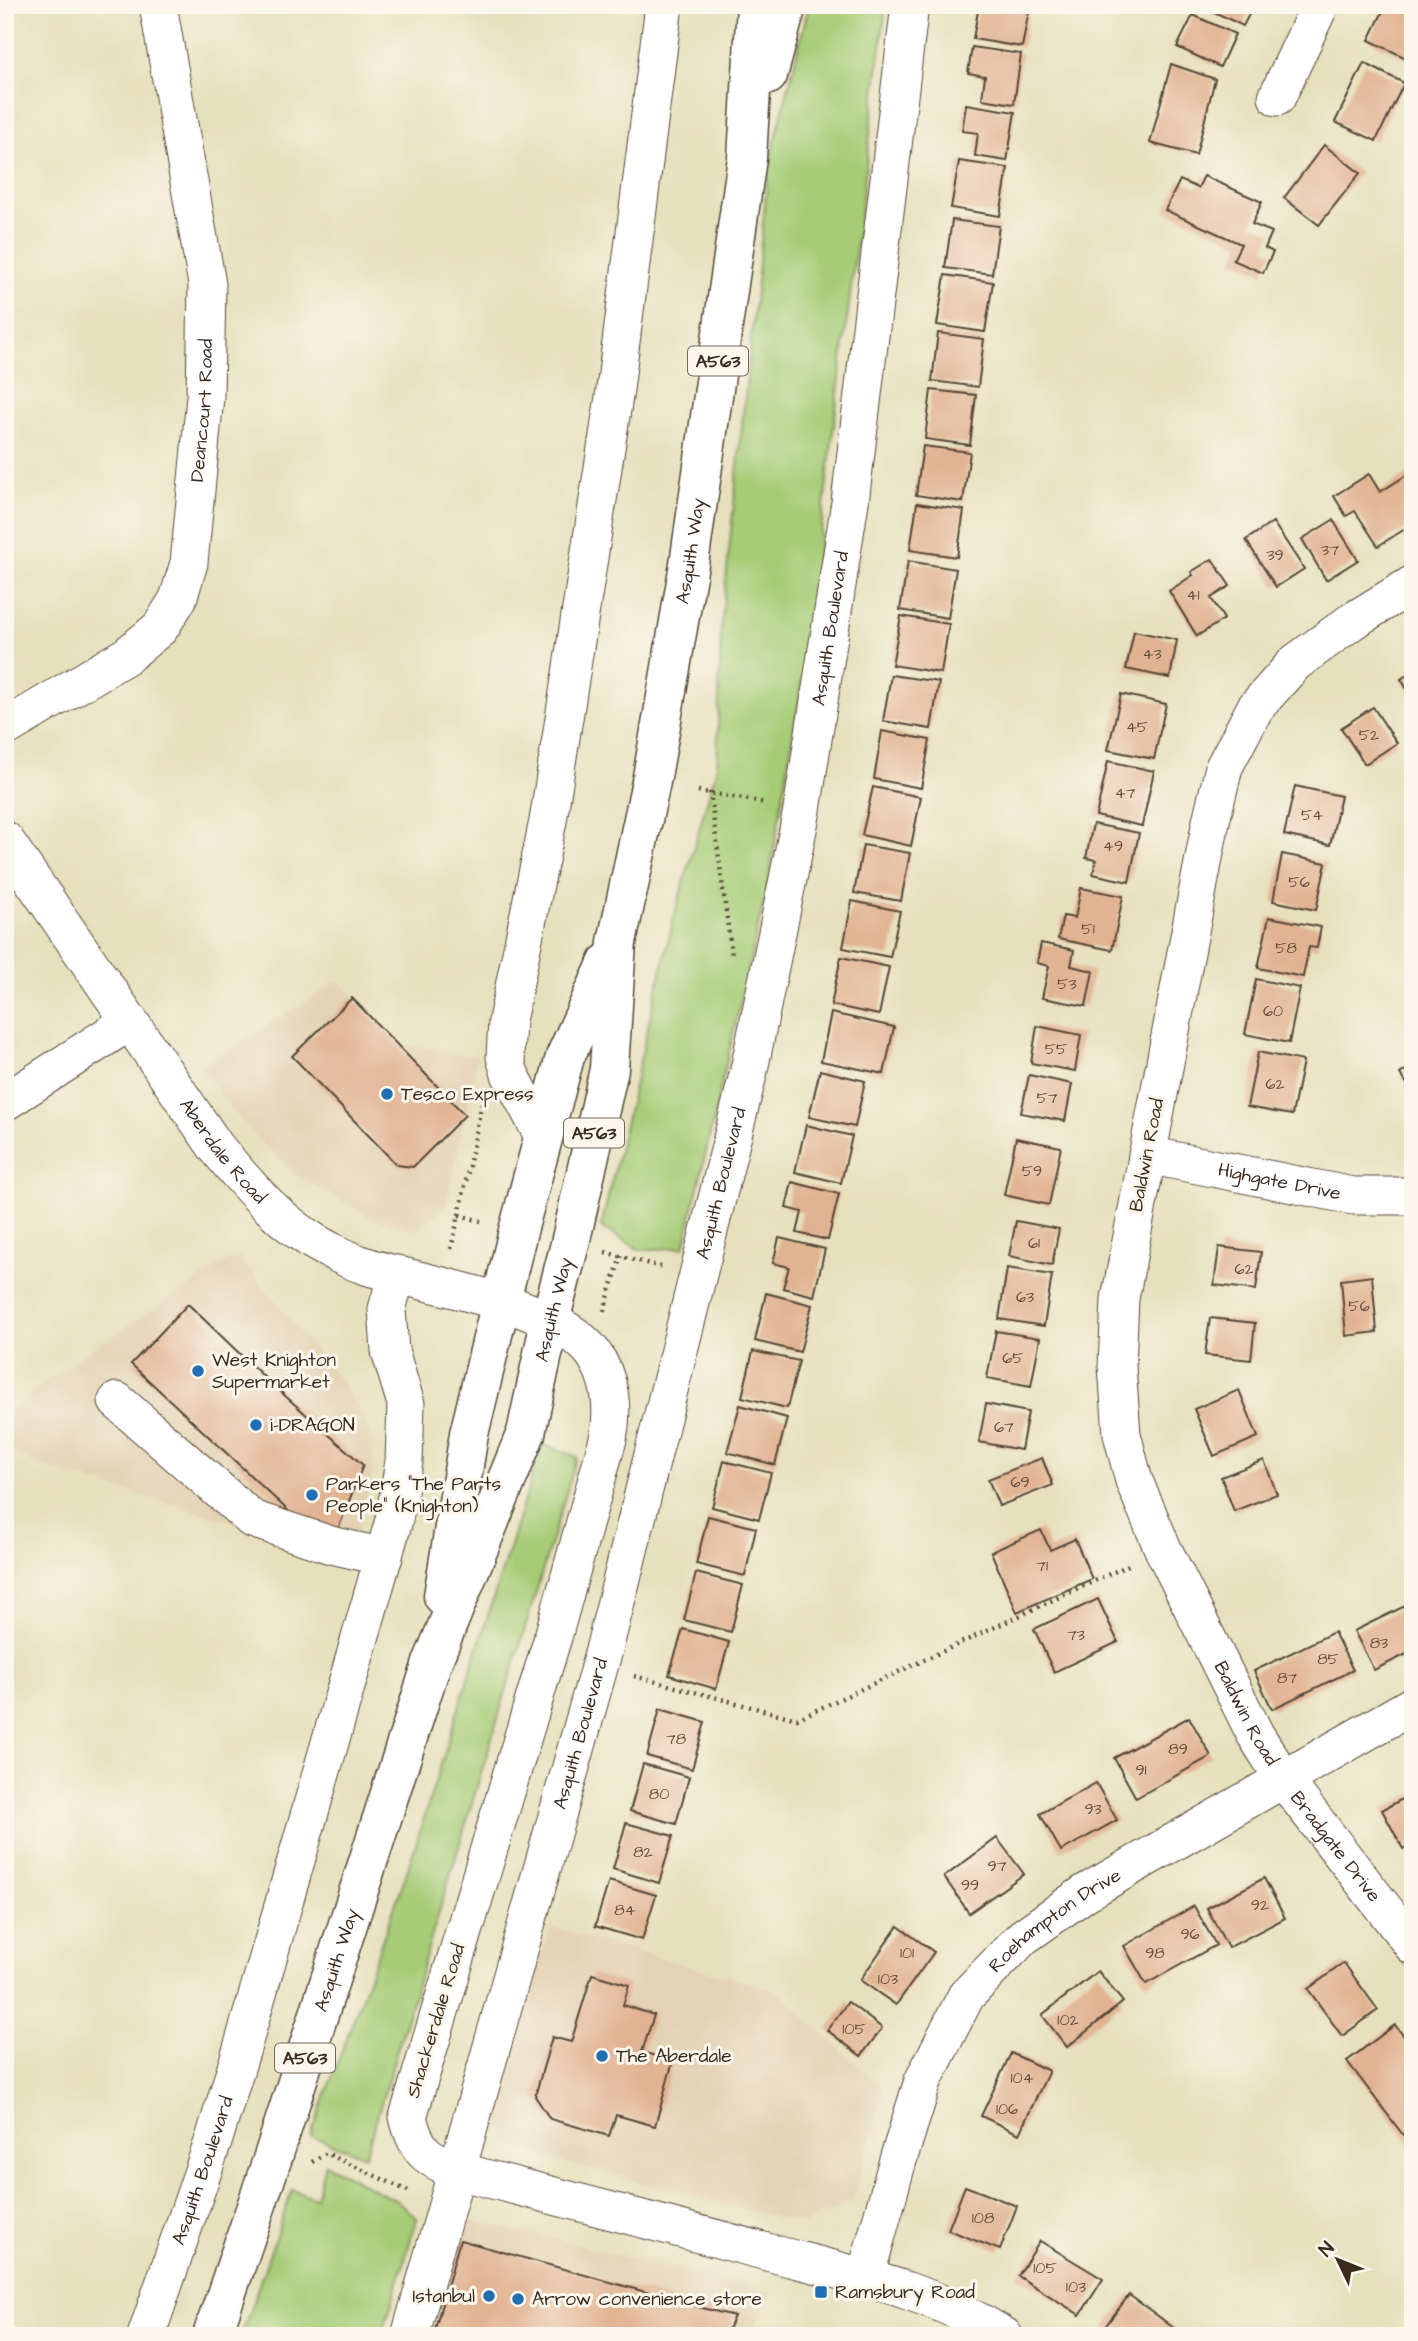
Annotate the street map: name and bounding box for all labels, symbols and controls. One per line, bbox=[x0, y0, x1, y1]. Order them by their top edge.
street label: Deancourt Road bbox=[183, 338, 220, 483]
road number: A563 bbox=[688, 346, 748, 376]
street label: Asquith Way bbox=[669, 496, 713, 606]
house number: 37 bbox=[1321, 539, 1339, 561]
house number: 39 bbox=[1266, 544, 1284, 566]
street label: Asquith Boulevard bbox=[805, 549, 856, 707]
house number: 41 bbox=[1187, 584, 1199, 606]
house number: 43 bbox=[1142, 643, 1162, 665]
house number: 45 bbox=[1126, 716, 1149, 738]
house number: 52 bbox=[1359, 724, 1379, 746]
house number: 47 bbox=[1115, 782, 1136, 804]
house number: 54 bbox=[1301, 804, 1323, 826]
house number: 49 bbox=[1103, 835, 1123, 857]
house number: 56 bbox=[1288, 871, 1310, 893]
house number: 51 bbox=[1081, 918, 1095, 940]
house number: 58 bbox=[1275, 937, 1297, 959]
house number: 53 bbox=[1057, 973, 1077, 995]
house number: 60 bbox=[1263, 1000, 1283, 1022]
house number: 55 bbox=[1045, 1038, 1068, 1060]
house number: 62 bbox=[1265, 1073, 1285, 1095]
place label: Tesco Express bbox=[401, 1081, 534, 1108]
marker: Tesco Express bbox=[379, 1086, 395, 1102]
house number: 57 bbox=[1036, 1087, 1058, 1109]
street label: Aberdale Road bbox=[173, 1093, 273, 1210]
street label: Baldwin Road bbox=[1123, 1096, 1171, 1214]
street label: Asquith Boulevard bbox=[689, 1104, 753, 1262]
road number: A563 bbox=[564, 1118, 624, 1148]
street label: Highgate Drive bbox=[1216, 1156, 1343, 1207]
house number: 59 bbox=[1022, 1160, 1042, 1182]
house number: 61 bbox=[1028, 1232, 1040, 1254]
street label: Asquith Way bbox=[528, 1254, 581, 1364]
house number: 62 bbox=[1234, 1258, 1254, 1280]
house number: 63 bbox=[1016, 1286, 1034, 1308]
house number: 56 bbox=[1348, 1295, 1370, 1317]
place label: West Knighton Supermarket bbox=[212, 1347, 336, 1396]
house number: 65 bbox=[1002, 1347, 1024, 1369]
marker: West Knighton Supermarket bbox=[190, 1363, 206, 1379]
place label: i-DRAGON bbox=[270, 1412, 355, 1439]
house number: 67 bbox=[994, 1416, 1014, 1438]
marker: i-DRAGON bbox=[248, 1417, 264, 1433]
place label: Parkers "The Parts People" (Knighton) bbox=[326, 1471, 501, 1521]
house number: 69 bbox=[1010, 1471, 1030, 1493]
marker: Parkers "The Parts People" (Knighton) bbox=[304, 1487, 320, 1503]
house number: 71 bbox=[1036, 1555, 1048, 1577]
house number: 73 bbox=[1067, 1624, 1085, 1646]
house number: 83 bbox=[1370, 1632, 1388, 1654]
house number: 85 bbox=[1317, 1648, 1340, 1670]
street label: Asquith Boulevard bbox=[546, 1655, 615, 1812]
street label: Baldwin Road bbox=[1207, 1656, 1285, 1771]
house number: 87 bbox=[1277, 1667, 1297, 1689]
house number: 78 bbox=[666, 1728, 686, 1750]
house number: 89 bbox=[1168, 1738, 1188, 1760]
house number: 91 bbox=[1135, 1759, 1147, 1781]
house number: 80 bbox=[649, 1783, 669, 1805]
street label: Bradgate Drive bbox=[1284, 1785, 1388, 1908]
house number: 93 bbox=[1084, 1798, 1102, 1820]
house number: 82 bbox=[633, 1841, 653, 1863]
house number: 97 bbox=[988, 1855, 1007, 1877]
street label: Roehampton Drive bbox=[982, 1862, 1126, 1979]
house number: 99 bbox=[961, 1874, 979, 1896]
house number: 92 bbox=[1251, 1894, 1269, 1916]
house number: 84 bbox=[614, 1899, 636, 1921]
street label: Asquith Way bbox=[307, 1905, 367, 2015]
house number: 96 bbox=[1180, 1923, 1200, 1945]
street label: Shackerdale Road bbox=[400, 1940, 472, 2101]
house number: 101 bbox=[900, 1942, 914, 1964]
house number: 98 bbox=[1145, 1942, 1165, 1964]
house number: 103 bbox=[878, 1968, 898, 1990]
house number: 102 bbox=[1057, 2009, 1079, 2031]
house number: 105 bbox=[842, 2018, 866, 2040]
place label: The Aberdale bbox=[616, 2043, 731, 2070]
road number: A563 bbox=[275, 2044, 335, 2072]
marker: The Aberdale bbox=[594, 2048, 610, 2064]
house number: 104 bbox=[1010, 2067, 1034, 2089]
street label: Asquith Boulevard bbox=[165, 2092, 240, 2249]
house number: 106 bbox=[996, 2098, 1018, 2120]
house number: 108 bbox=[972, 2207, 994, 2229]
north arrow bbox=[1302, 2226, 1372, 2296]
text: N bbox=[1313, 2236, 1341, 2263]
house number: 105 bbox=[1033, 2257, 1057, 2279]
house number: 103 bbox=[1066, 2276, 1086, 2298]
place label: Ramsbury Road bbox=[835, 2279, 975, 2307]
place label: Istanbul bbox=[412, 2283, 475, 2310]
marker: Ramsbury Road bbox=[813, 2284, 829, 2300]
place label: Arrow convenience store bbox=[532, 2286, 762, 2313]
marker: Istanbul bbox=[481, 2288, 497, 2304]
marker: Arrow convenience store bbox=[510, 2291, 526, 2307]

